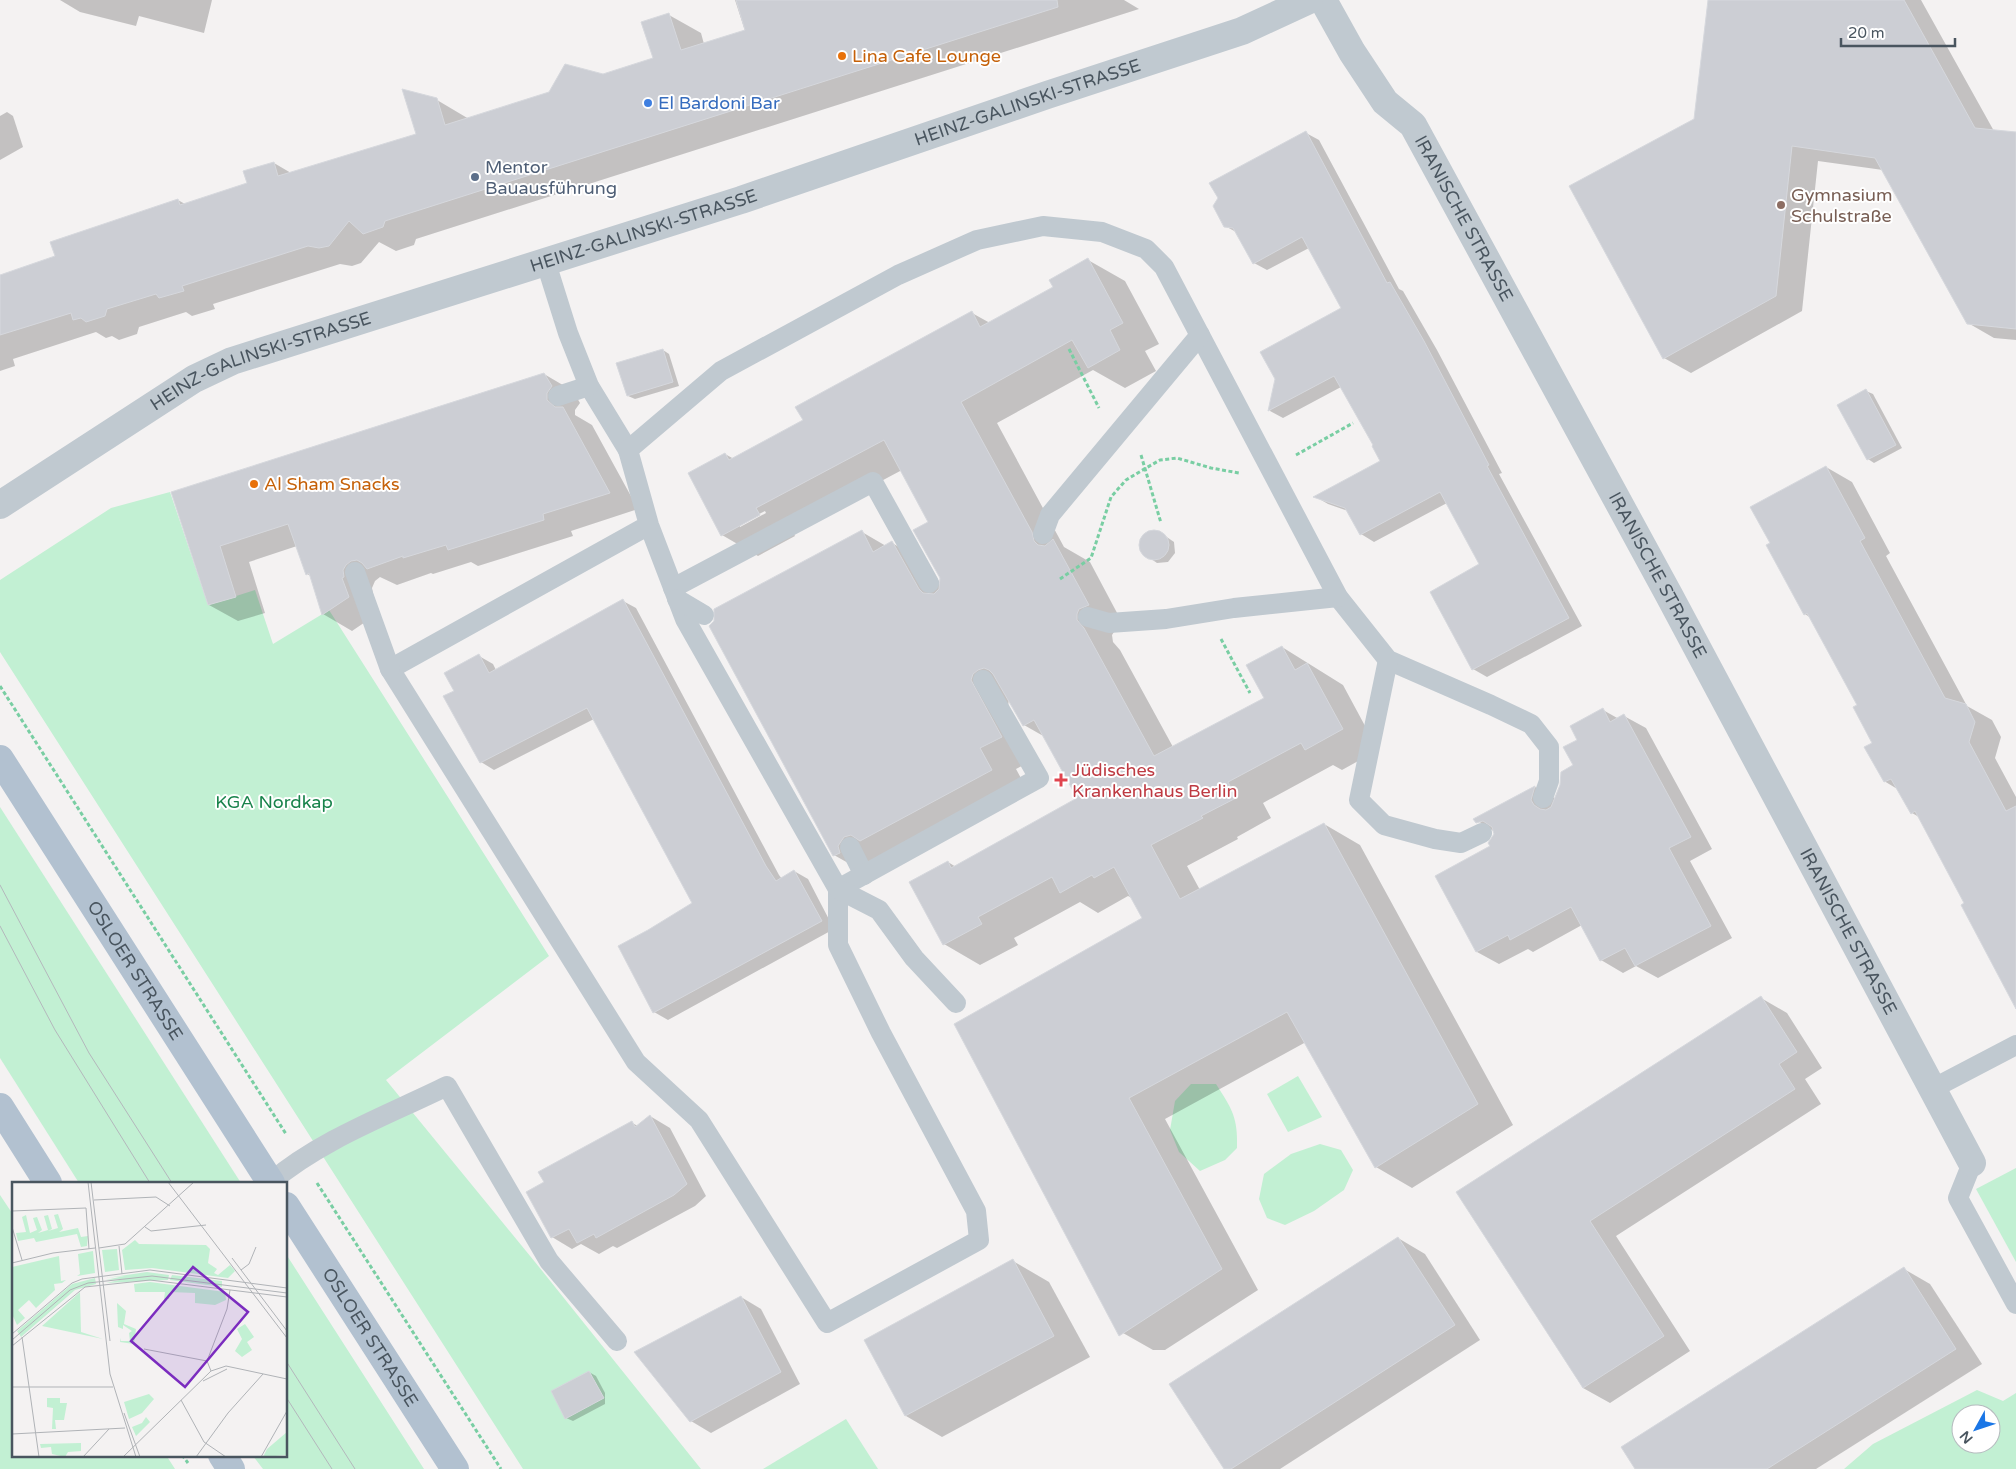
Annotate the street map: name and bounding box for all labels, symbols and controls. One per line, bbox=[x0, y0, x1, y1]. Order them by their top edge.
scale bar bbox=[1841, 15, 1955, 47]
text: 20 m bbox=[1848, 24, 1885, 42]
place label: Lina Cafe Lounge bbox=[852, 45, 1001, 67]
marker: Lina Cafe Lounge bbox=[836, 50, 848, 62]
street label: HEINZ-GALINSKI-STRASSE bbox=[912, 54, 1143, 151]
place label: El Bardoni Bar bbox=[658, 92, 780, 114]
marker: El Bardoni Bar bbox=[642, 97, 654, 109]
street label: IRANISCHE STRASSE bbox=[1410, 132, 1518, 305]
place label: Mentor Bauausführung bbox=[485, 156, 617, 199]
marker: Mentor Bauausführung bbox=[469, 171, 481, 183]
street label: HEINZ-GALINSKI-STRASSE bbox=[527, 184, 760, 277]
place label: Gymnasium Schulstraße bbox=[1791, 184, 1893, 227]
marker: Gymnasium Schulstraße bbox=[1775, 199, 1787, 211]
street label: HEINZ-GALINSKI-STRASSE bbox=[146, 307, 374, 415]
place label: Al Sham Snacks bbox=[264, 473, 400, 495]
marker: Al Sham Snacks bbox=[248, 478, 260, 490]
street label: IRANISCHE STRASSE bbox=[1604, 488, 1712, 662]
place label: Jüdisches Krankenhaus Berlin bbox=[1072, 759, 1238, 802]
marker: Jüdisches Krankenhaus Berlin bbox=[1054, 773, 1068, 787]
park label: KGA Nordkap bbox=[215, 791, 333, 813]
street label: IRANISCHE STRASSE bbox=[1795, 844, 1902, 1018]
street label: OSLOER STRASSE bbox=[83, 897, 188, 1044]
inset map bbox=[12, 1182, 288, 1456]
street label: OSLOER STRASSE bbox=[318, 1264, 423, 1411]
north arrow bbox=[1951, 1404, 2001, 1454]
text: N bbox=[1956, 1427, 1977, 1447]

